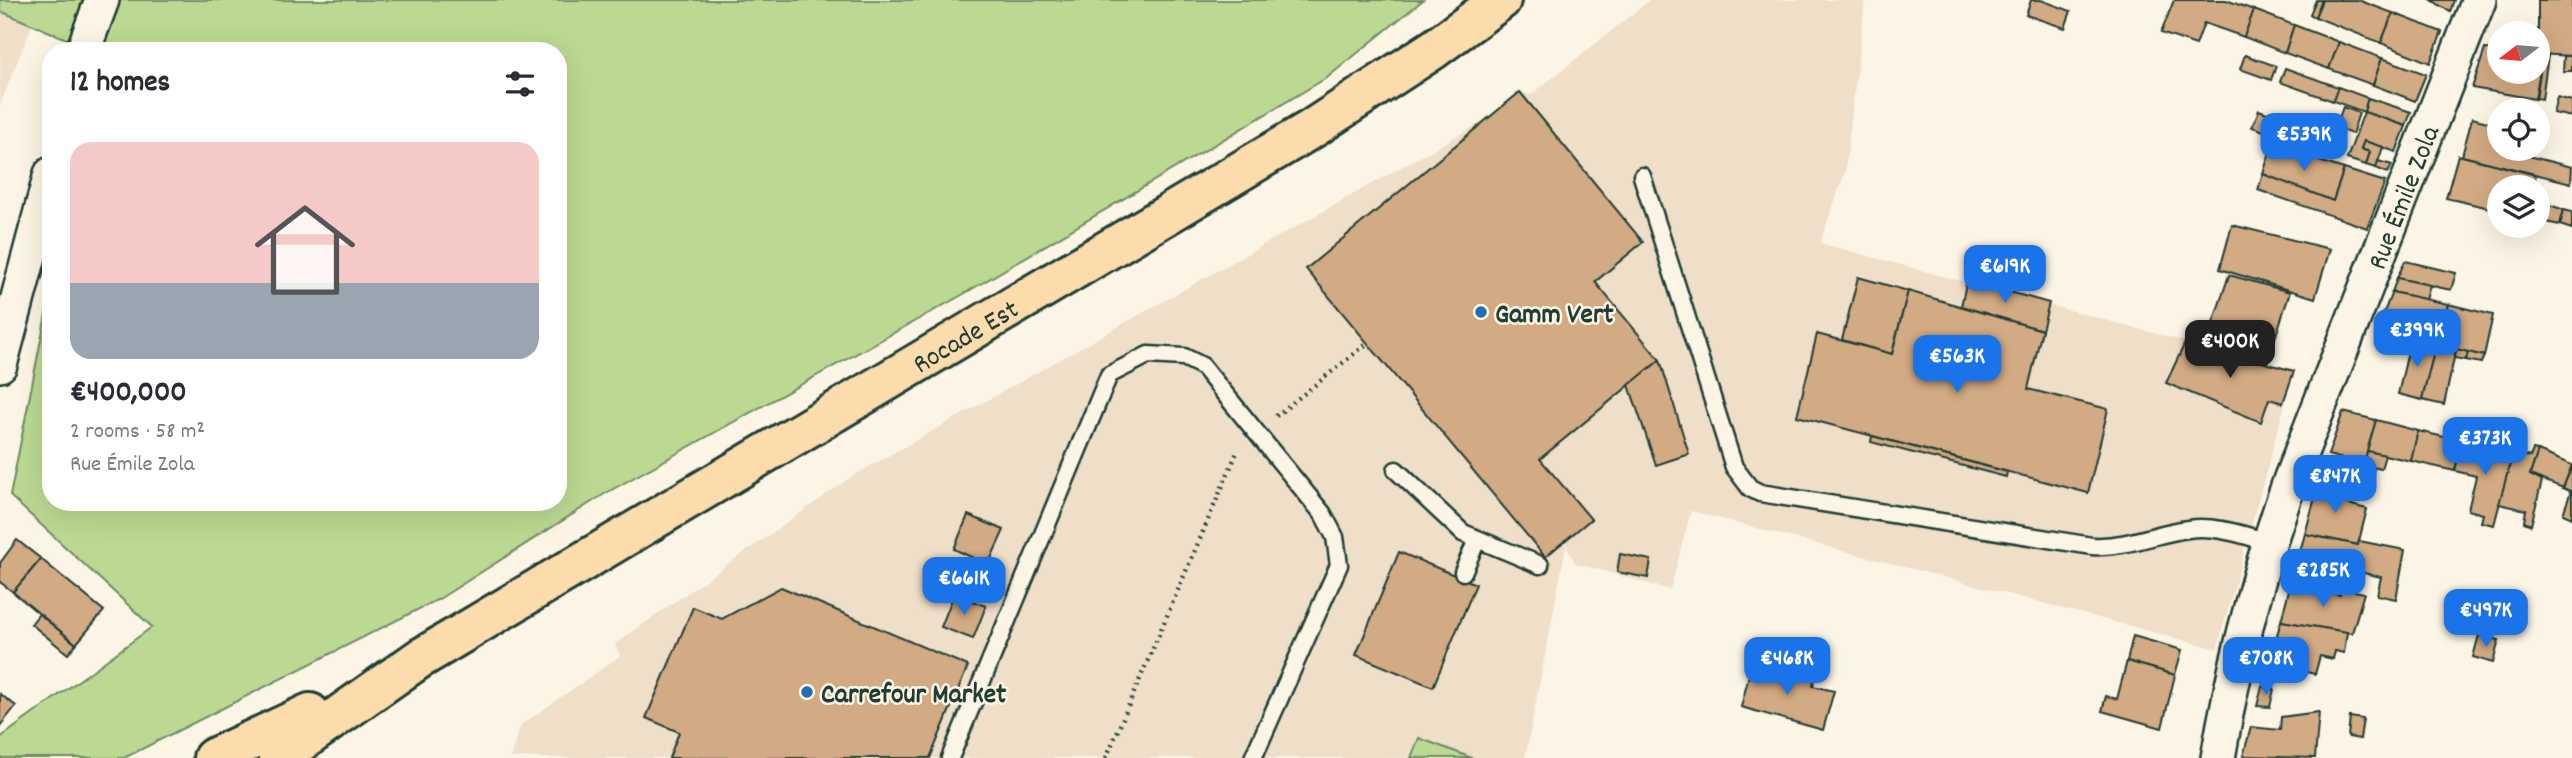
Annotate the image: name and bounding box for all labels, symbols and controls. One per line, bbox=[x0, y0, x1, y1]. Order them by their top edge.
north arrow bbox=[2487, 21, 2550, 84]
map controls bbox=[2487, 21, 2550, 238]
text: 12 homes bbox=[70, 63, 170, 106]
icon: filters bbox=[501, 65, 539, 103]
button: locate bbox=[2487, 98, 2550, 161]
pin: €539K bbox=[2255, 114, 2353, 173]
text: €539K bbox=[2277, 119, 2331, 152]
street label: Rue Émile Zola bbox=[2360, 120, 2453, 276]
button: layers bbox=[2487, 175, 2550, 238]
icon: home bbox=[242, 187, 368, 313]
pin: €619K bbox=[1956, 246, 2054, 305]
text: €619K bbox=[1980, 251, 2030, 284]
street label: Rocade Est bbox=[907, 292, 1028, 386]
place label: Gamm Vert bbox=[1495, 297, 1614, 337]
marker: Gamm Vert bbox=[1473, 304, 1489, 320]
pin: €399K bbox=[2368, 310, 2466, 369]
text: €399K bbox=[2390, 315, 2444, 348]
pin: €400K bbox=[2181, 320, 2279, 380]
text: €400K bbox=[2201, 326, 2259, 359]
pin: €563K bbox=[1908, 336, 2006, 395]
text: €563K bbox=[1929, 341, 1985, 374]
text: €400,000 bbox=[70, 373, 187, 416]
text: 2 rooms · 58 m² bbox=[70, 416, 205, 449]
pin: €373K bbox=[2436, 418, 2534, 477]
text: €373K bbox=[2459, 423, 2511, 456]
text: Rue Émile Zola bbox=[70, 449, 194, 482]
pin: €847K bbox=[2286, 456, 2384, 515]
text: €847K bbox=[2309, 461, 2361, 494]
pin: €285K bbox=[2274, 550, 2372, 609]
text: €285K bbox=[2296, 555, 2350, 588]
pin: €661K bbox=[915, 558, 1013, 617]
text: €661K bbox=[938, 563, 990, 596]
pin: €497K bbox=[2437, 590, 2535, 649]
text: €497K bbox=[2460, 595, 2512, 628]
pin: €468K bbox=[1738, 638, 1836, 697]
pin: €708K bbox=[2217, 638, 2315, 697]
text: €468K bbox=[1760, 643, 1814, 676]
text: €708K bbox=[2239, 643, 2293, 676]
place label: Carrefour Market bbox=[821, 677, 1007, 717]
marker: Carrefour Market bbox=[799, 684, 815, 700]

